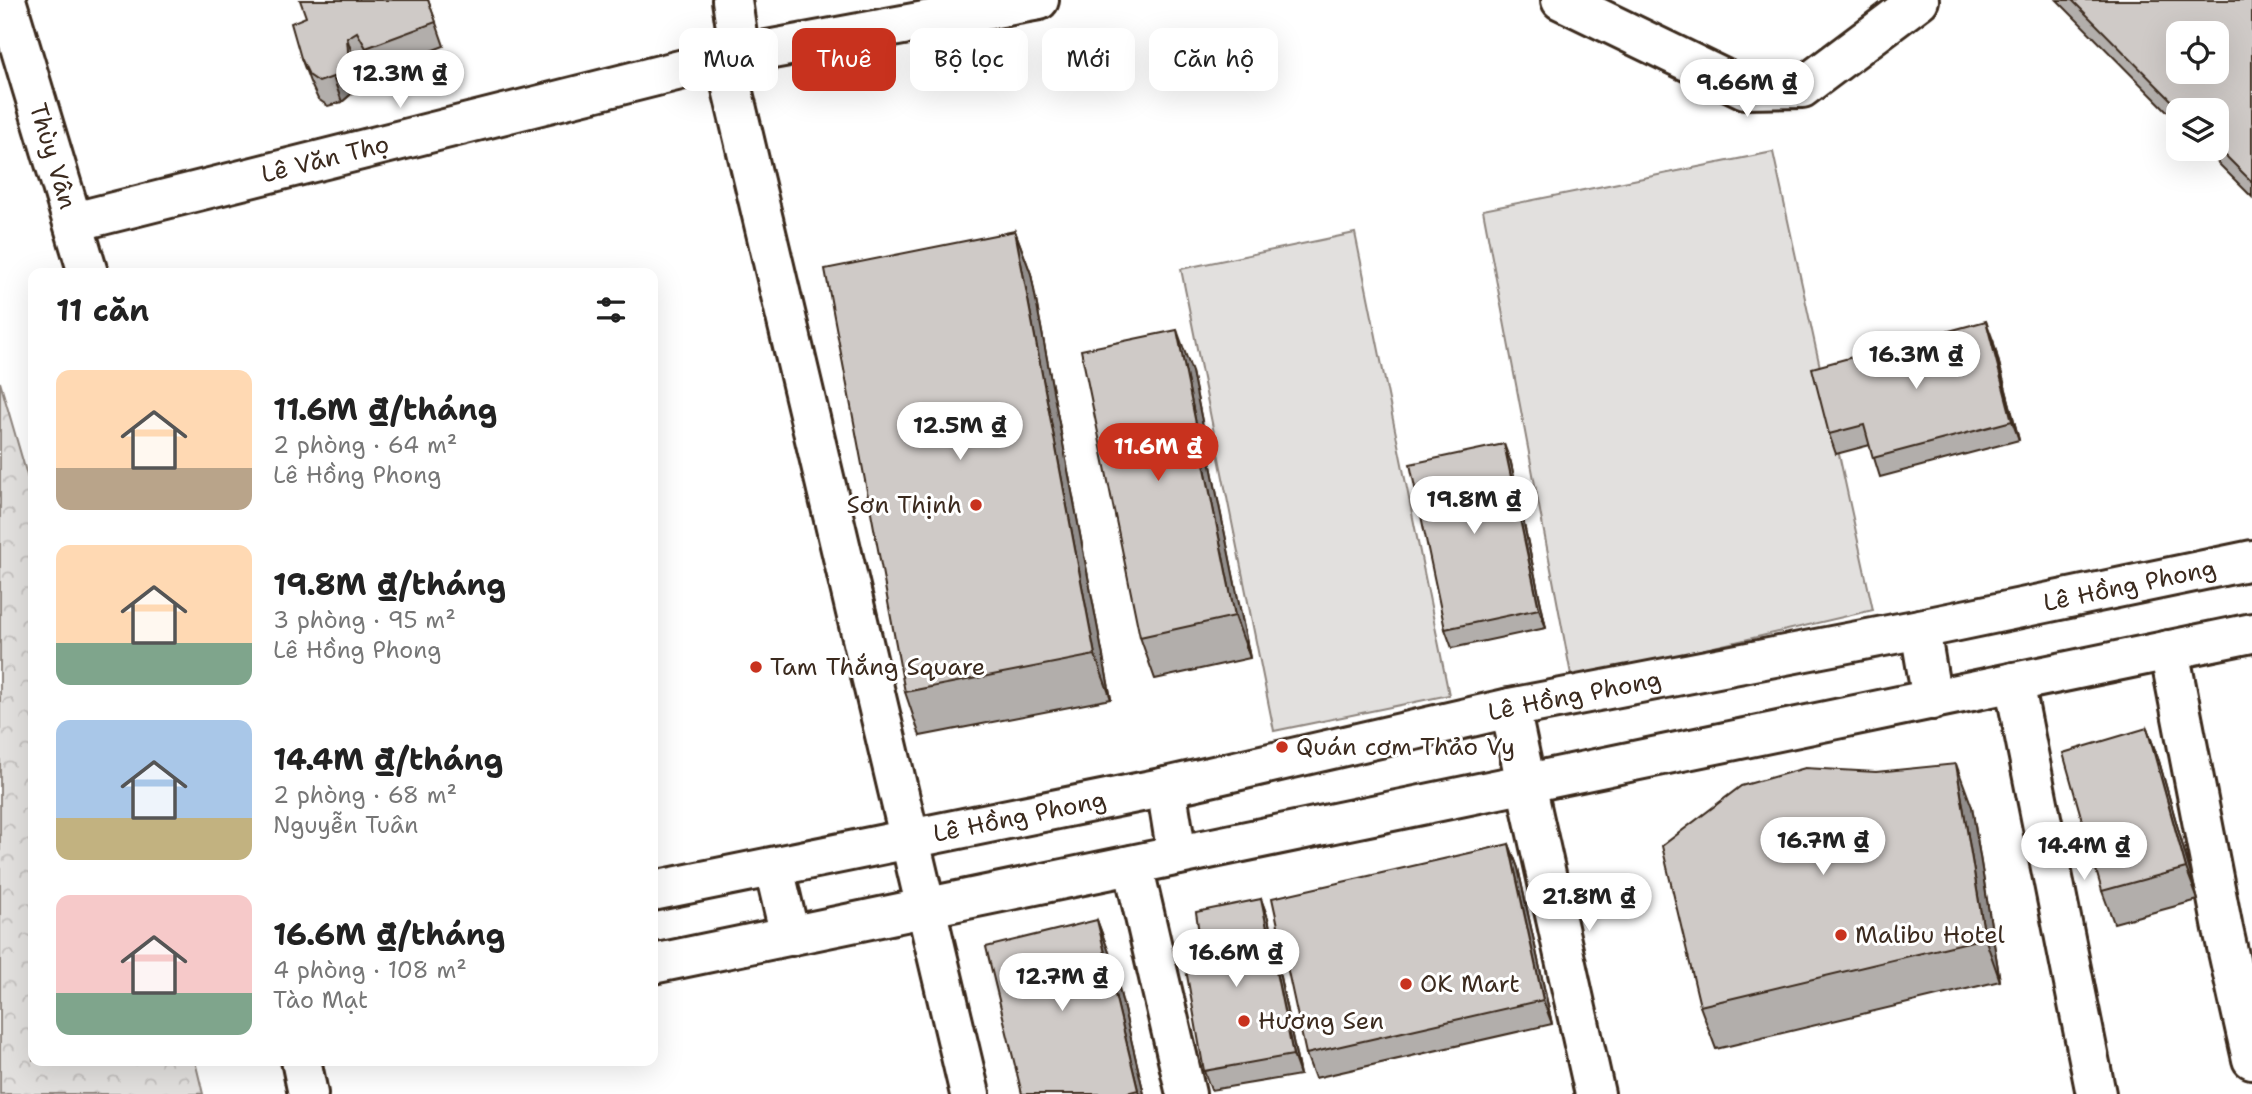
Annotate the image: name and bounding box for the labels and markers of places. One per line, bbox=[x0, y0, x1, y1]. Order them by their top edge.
pin: 12.3M ₫ bbox=[335, 50, 465, 110]
pin: 9.66M ₫ bbox=[1682, 60, 1812, 119]
pin: 16.3M ₫ bbox=[1851, 332, 1981, 391]
pin: 12.5M ₫ bbox=[895, 402, 1025, 462]
pin: 11.6M ₫ bbox=[1093, 424, 1223, 483]
pin: 19.8M ₫ bbox=[1409, 476, 1539, 536]
place label: Sơn Thịnh bbox=[846, 489, 962, 521]
marker: Sơn Thịnh bbox=[968, 497, 984, 513]
place label: Tam Thắng Square bbox=[770, 651, 985, 683]
marker: Tam Thắng Square bbox=[748, 659, 764, 675]
place label: Quán cơm Thảo Vy bbox=[1296, 731, 1515, 763]
marker: Quán cơm Thảo Vy bbox=[1274, 739, 1290, 755]
pin: 16.7M ₫ bbox=[1758, 818, 1888, 877]
pin: 14.4M ₫ bbox=[2019, 822, 2149, 882]
pin: 21.8M ₫ bbox=[1524, 874, 1654, 933]
place label: Malibu Hotel bbox=[1855, 919, 2006, 951]
marker: Malibu Hotel bbox=[1833, 927, 1849, 943]
pin: 16.6M ₫ bbox=[1171, 930, 1301, 989]
pin: 12.7M ₫ bbox=[997, 954, 1127, 1013]
place label: OK Mart bbox=[1420, 968, 1520, 1000]
marker: OK Mart bbox=[1398, 976, 1414, 992]
place label: Hương Sen bbox=[1258, 1005, 1384, 1037]
marker: Hương Sen bbox=[1236, 1013, 1252, 1029]

